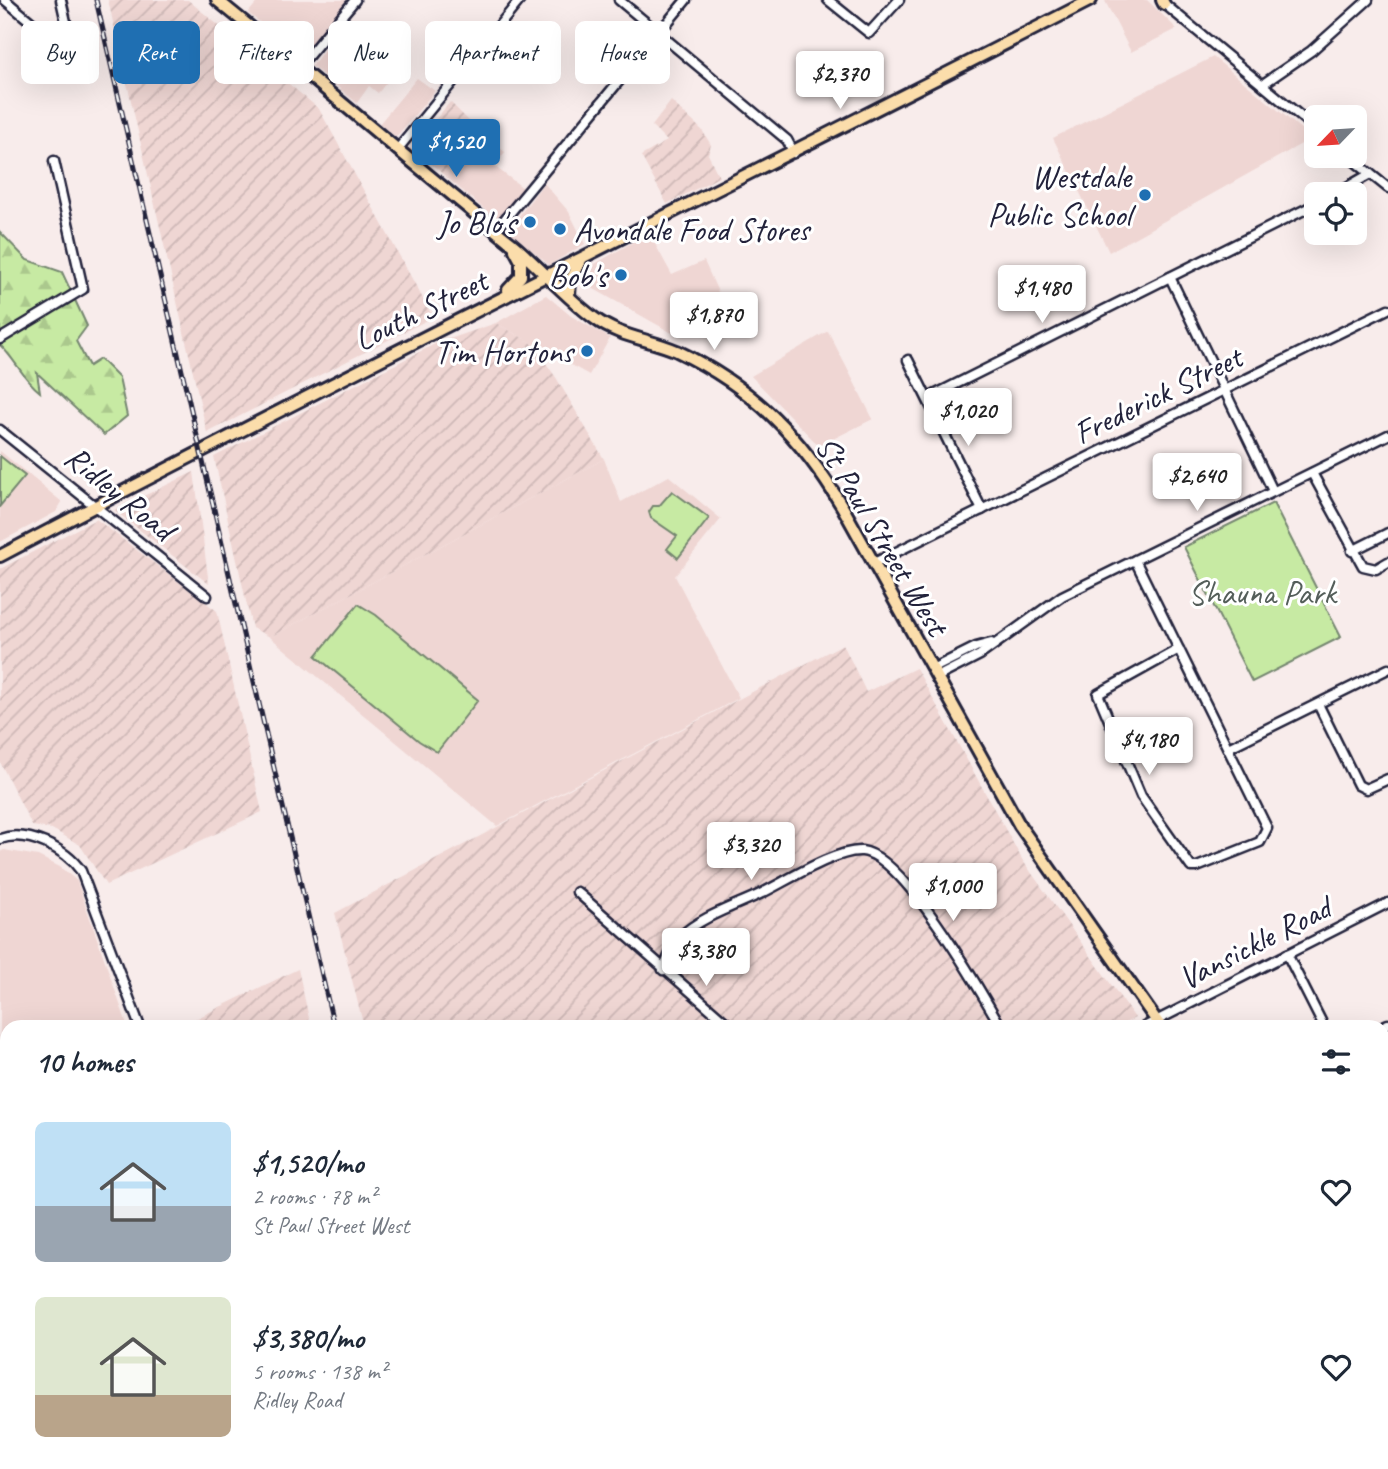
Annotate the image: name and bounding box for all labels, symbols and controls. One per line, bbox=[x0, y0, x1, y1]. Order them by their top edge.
chip: Buy bbox=[21, 21, 99, 84]
chip: Rent bbox=[113, 21, 200, 84]
chip: Filters bbox=[214, 21, 314, 84]
chip: New bbox=[328, 21, 411, 84]
chip: Apartment bbox=[425, 21, 561, 84]
chip: House bbox=[575, 21, 670, 84]
pin: $2,370 bbox=[783, 52, 897, 111]
text: $2,370 bbox=[812, 59, 868, 88]
north arrow bbox=[1304, 105, 1367, 168]
map controls bbox=[1304, 105, 1367, 245]
pin: $1,520 bbox=[399, 120, 513, 179]
text: $1,520 bbox=[428, 127, 484, 156]
place label: Westdale Public School bbox=[987, 156, 1136, 236]
button: locate bbox=[1304, 182, 1367, 245]
marker: Westdale Public School bbox=[1137, 187, 1153, 203]
place label: Jo Blo's bbox=[435, 202, 519, 244]
place label: Avondale Food Stores bbox=[574, 209, 812, 251]
marker: Jo Blo's bbox=[522, 214, 538, 230]
marker: Avondale Food Stores bbox=[552, 221, 568, 237]
place label: Bob's bbox=[549, 255, 610, 297]
street label: Louth Street bbox=[347, 258, 497, 360]
pin: $1,480 bbox=[985, 266, 1099, 325]
marker: Bob's bbox=[613, 267, 629, 283]
text: $1,480 bbox=[1014, 273, 1070, 302]
pin: $1,870 bbox=[657, 292, 771, 352]
text: $1,870 bbox=[686, 300, 742, 329]
place label: Tim Hortons bbox=[434, 331, 576, 373]
street label: Frederick Street bbox=[1066, 335, 1251, 454]
marker: Tim Hortons bbox=[579, 343, 595, 359]
pin: $1,020 bbox=[911, 388, 1025, 448]
text: $1,020 bbox=[940, 396, 996, 425]
street label: St Paul Street West bbox=[806, 428, 960, 646]
street label: Ridley Road bbox=[56, 436, 187, 553]
pin: $2,640 bbox=[1140, 454, 1254, 513]
text: $2,640 bbox=[1169, 461, 1225, 490]
park label: Shauna Park bbox=[1188, 572, 1339, 614]
pin: $4,180 bbox=[1092, 718, 1206, 777]
text: $4,180 bbox=[1121, 725, 1177, 754]
pin: $3,320 bbox=[694, 822, 808, 882]
text: $3,320 bbox=[723, 830, 779, 859]
pin: $1,000 bbox=[896, 864, 1010, 923]
text: $1,000 bbox=[925, 871, 981, 900]
street label: Vansickle Road bbox=[1171, 884, 1342, 999]
pin: $3,380 bbox=[649, 928, 763, 988]
text: $3,380 bbox=[678, 936, 734, 965]
text: 10 homes bbox=[35, 1043, 133, 1081]
icon: filters bbox=[1317, 1043, 1355, 1081]
text: $1,520/mo bbox=[252, 1144, 363, 1182]
icon: home bbox=[91, 1150, 175, 1234]
icon: heart bbox=[1317, 1173, 1355, 1211]
text: 2 rooms · 78 m² bbox=[252, 1182, 376, 1211]
text: St Paul Street West bbox=[252, 1211, 409, 1240]
text: $3,380/mo bbox=[252, 1319, 364, 1357]
icon: home bbox=[91, 1325, 175, 1409]
icon: heart bbox=[1317, 1348, 1355, 1386]
text: 5 rooms · 138 m² bbox=[252, 1357, 387, 1386]
text: Ridley Road bbox=[252, 1386, 342, 1415]

